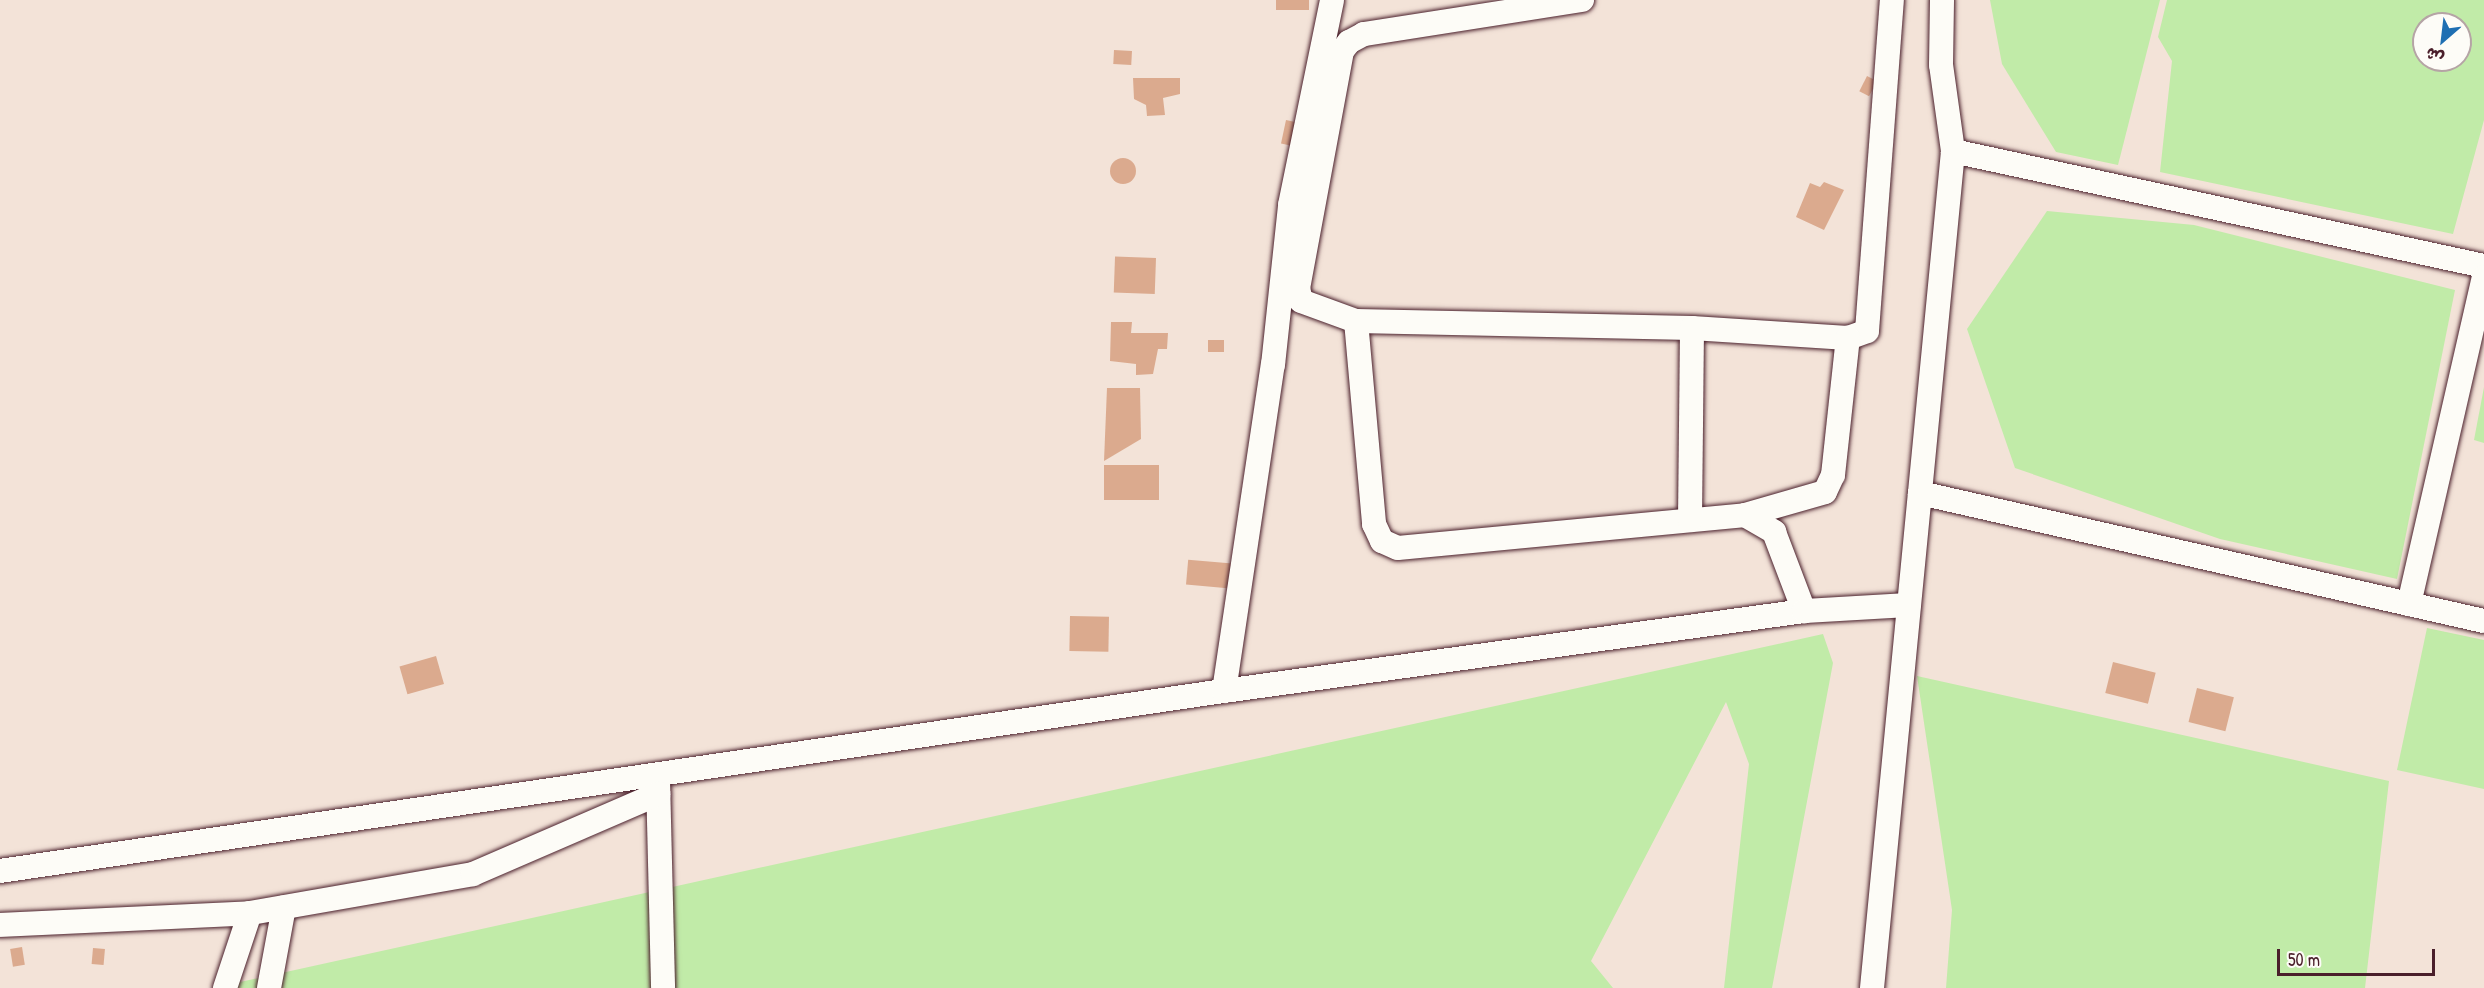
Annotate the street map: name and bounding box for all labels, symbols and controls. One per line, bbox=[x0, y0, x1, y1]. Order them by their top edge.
north arrow bbox=[2412, 12, 2472, 72]
text: ش bbox=[2422, 42, 2447, 70]
scale bar bbox=[2280, 937, 2438, 975]
text: 50 m bbox=[2288, 947, 2320, 972]

